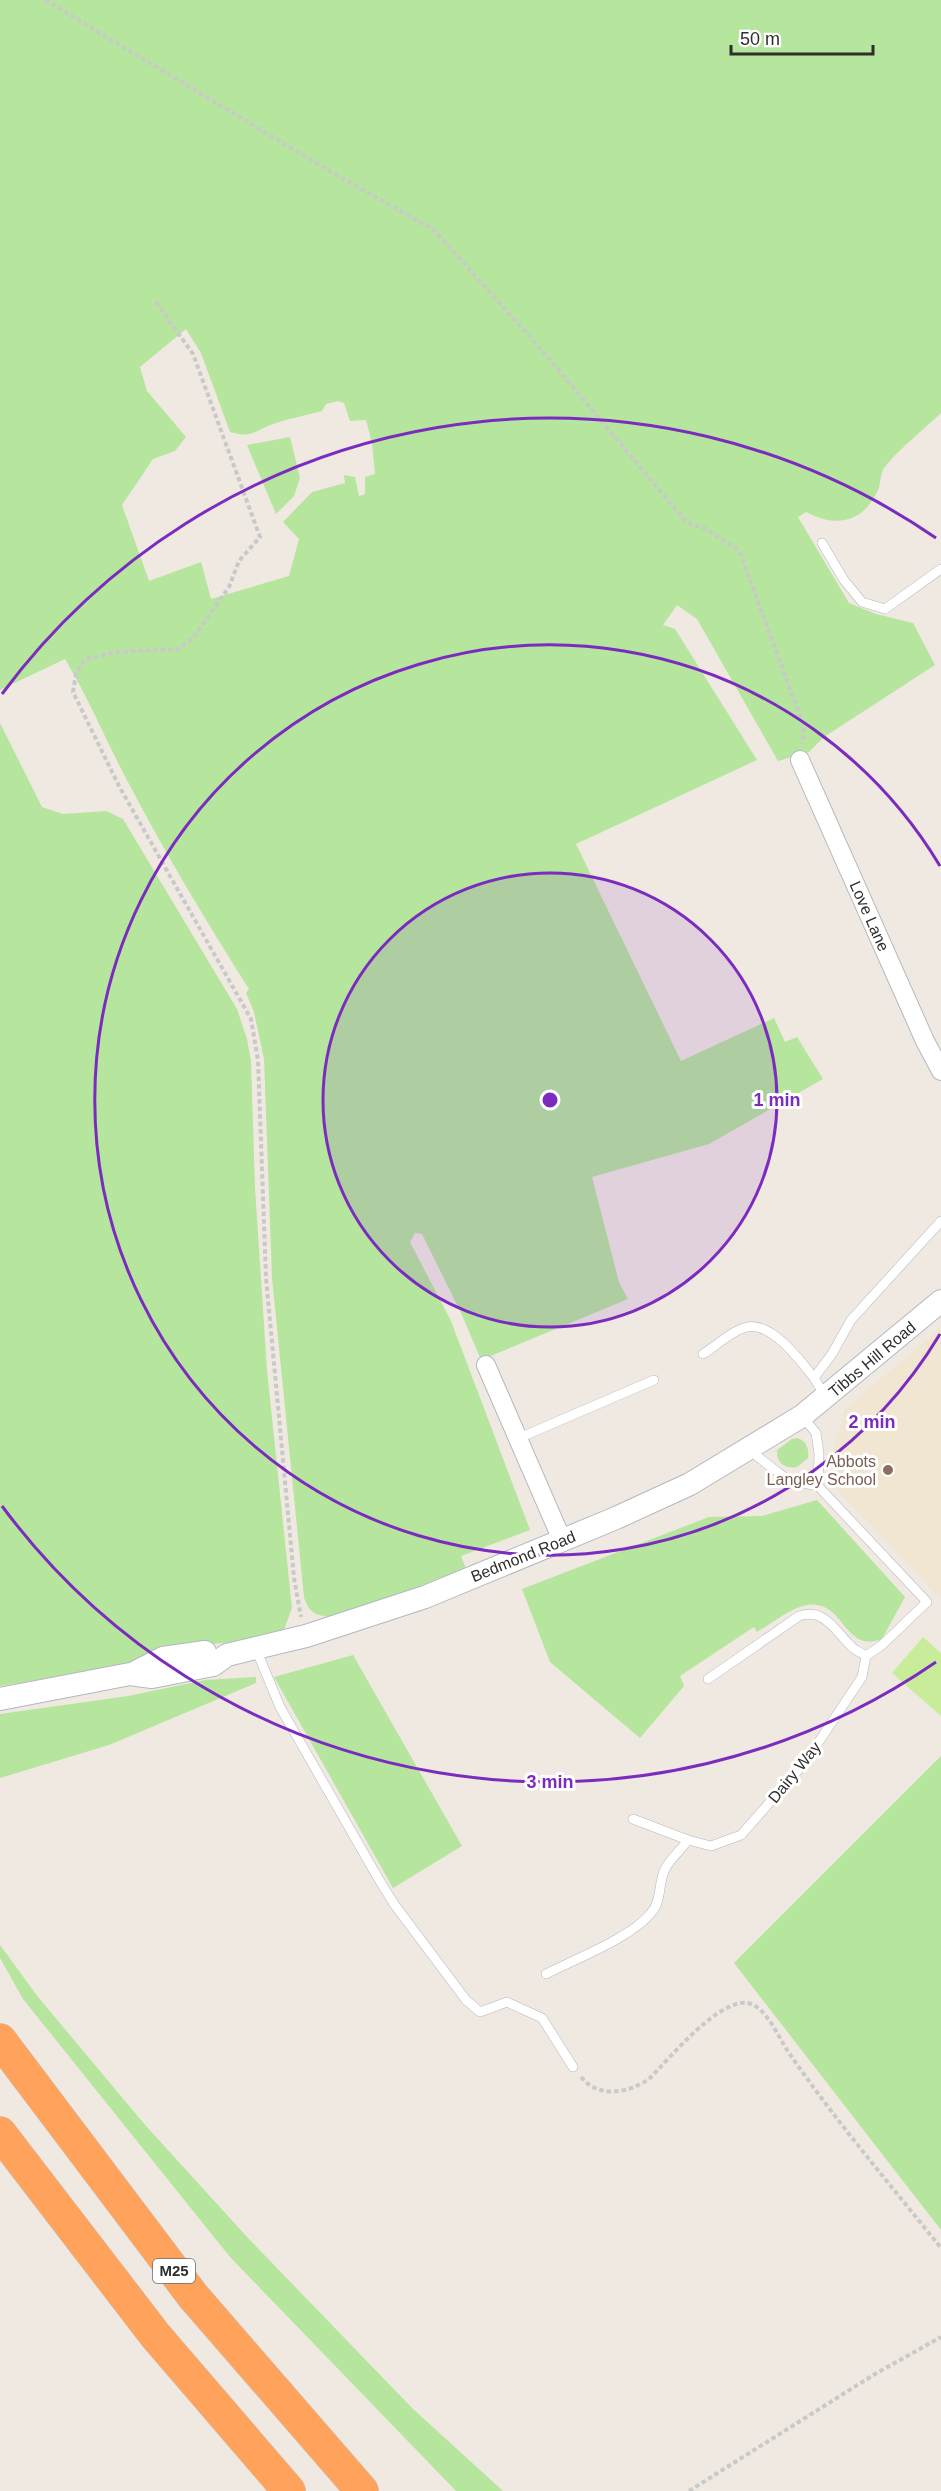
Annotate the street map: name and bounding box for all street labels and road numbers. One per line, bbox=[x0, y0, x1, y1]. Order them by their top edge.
street label: Love Lane bbox=[847, 879, 893, 954]
street label: Tibbs Hill Road bbox=[826, 1318, 919, 1401]
street label: Bedmond Road bbox=[468, 1528, 578, 1585]
street label: Dairy Way bbox=[765, 1739, 824, 1806]
road number: M25 bbox=[153, 2259, 195, 2283]

